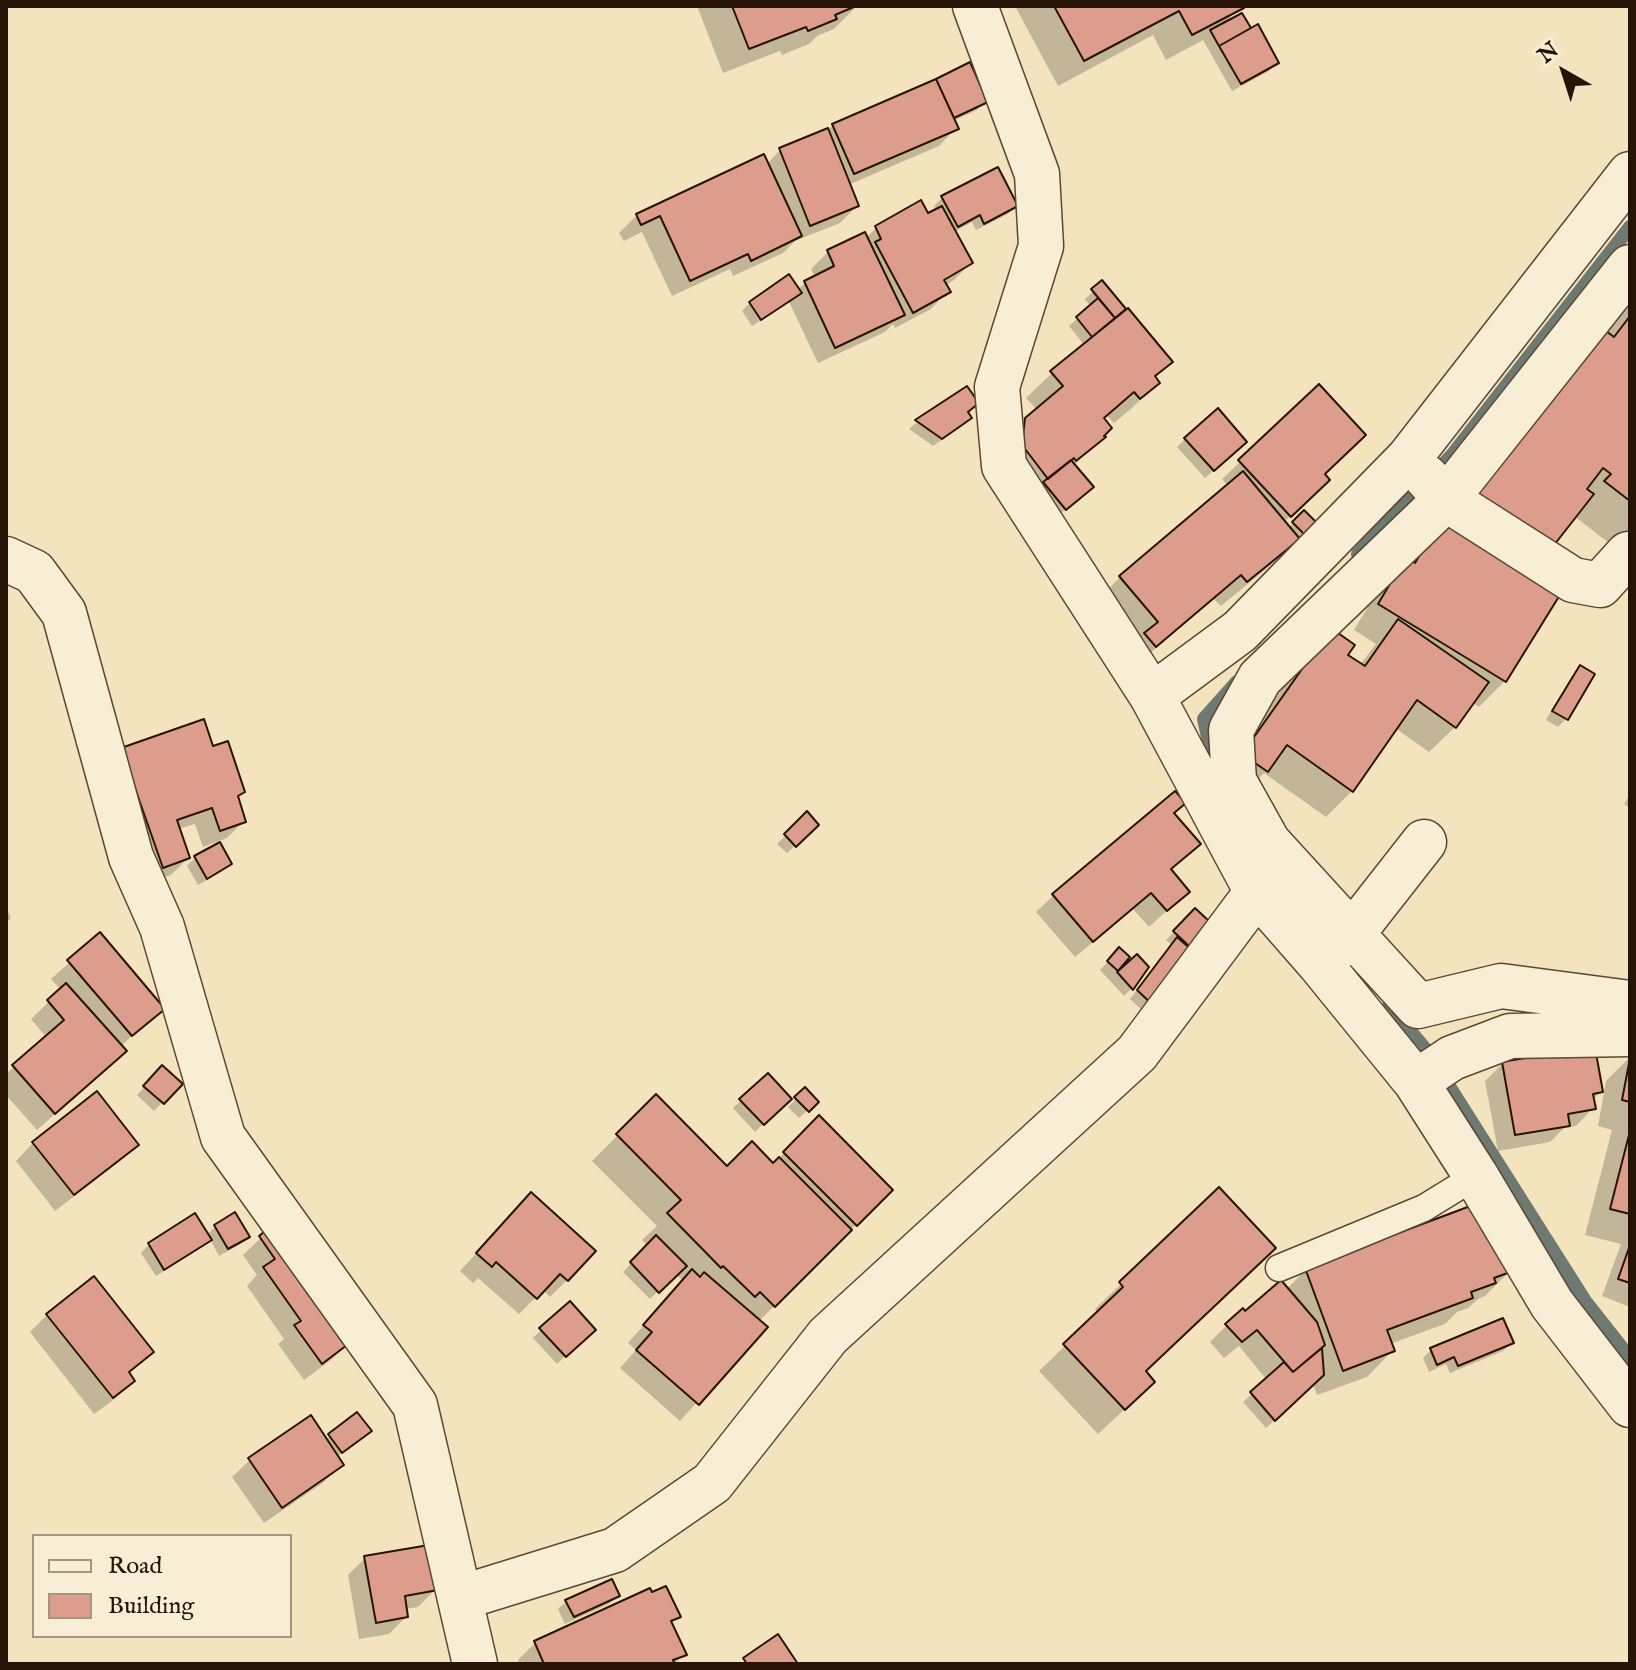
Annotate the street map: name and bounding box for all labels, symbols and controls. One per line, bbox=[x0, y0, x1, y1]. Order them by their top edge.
north arrow bbox=[1524, 32, 1604, 112]
text: N bbox=[1533, 36, 1565, 70]
legend bbox=[32, 1534, 292, 1638]
text: Road bbox=[108, 1551, 162, 1582]
text: Building bbox=[108, 1591, 194, 1622]

